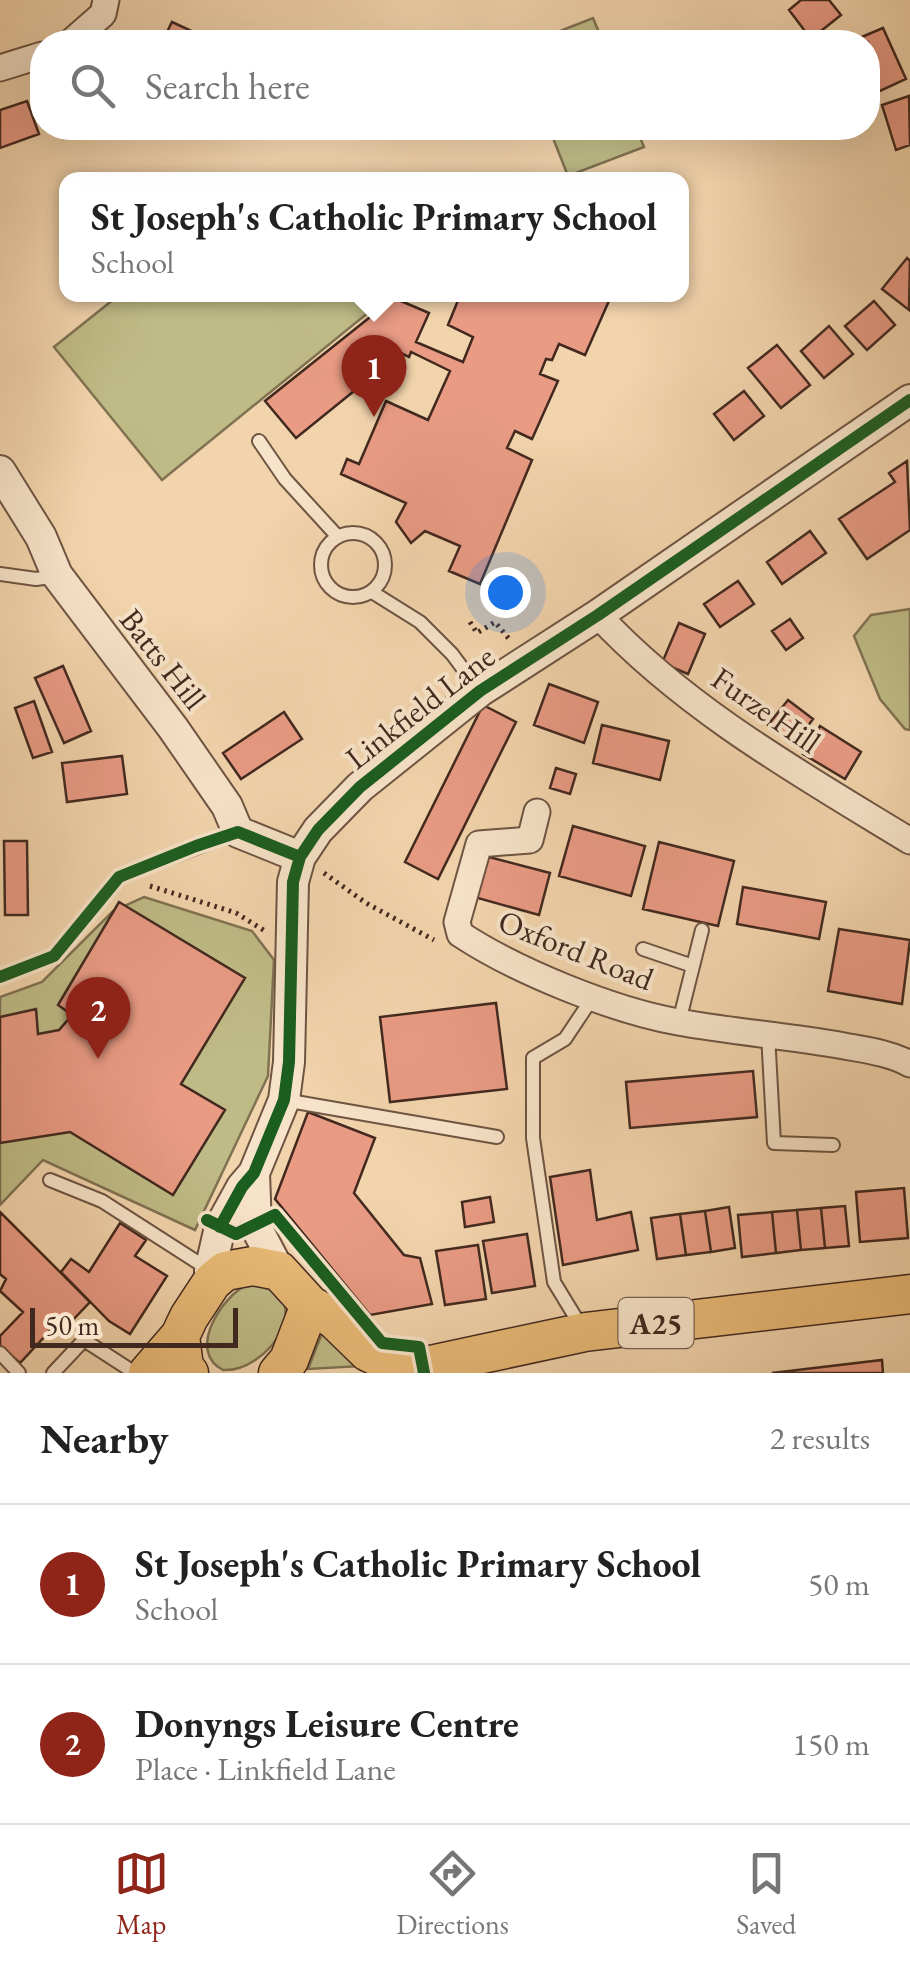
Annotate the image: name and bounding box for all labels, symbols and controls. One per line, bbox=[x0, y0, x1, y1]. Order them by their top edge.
search box bbox=[30, 30, 880, 140]
icon: search bbox=[65, 58, 120, 113]
text: Search here bbox=[145, 61, 310, 110]
popup bbox=[59, 172, 689, 302]
text: St Joseph's Catholic Primary School bbox=[91, 192, 657, 241]
text: School bbox=[91, 241, 174, 283]
pin: 1 bbox=[342, 334, 406, 417]
your location bbox=[480, 567, 531, 618]
street label: Batts Hill bbox=[110, 600, 216, 718]
street label: Linkfield Lane bbox=[337, 635, 503, 779]
street label: Furze Hill bbox=[703, 657, 829, 763]
street label: Oxford Road bbox=[492, 900, 660, 1000]
pin: 2 bbox=[66, 976, 130, 1059]
road number: A25 bbox=[618, 1298, 694, 1348]
scale bar bbox=[30, 1303, 238, 1348]
text: 50 m bbox=[45, 1307, 99, 1343]
text: Nearby bbox=[40, 1411, 169, 1466]
text: 2 results bbox=[770, 1417, 870, 1459]
text: St Joseph's Catholic Primary School bbox=[135, 1539, 701, 1588]
text: 1 bbox=[64, 1563, 81, 1605]
text: 50 m bbox=[808, 1563, 870, 1605]
text: School bbox=[135, 1588, 218, 1630]
text: Donyngs Leisure Centre bbox=[135, 1699, 519, 1748]
text: 2 bbox=[64, 1723, 81, 1765]
text: 150 m bbox=[793, 1723, 870, 1765]
text: Place · Linkfield Lane bbox=[135, 1748, 396, 1790]
tab: Map bbox=[114, 1846, 169, 1942]
tab: Directions bbox=[396, 1846, 509, 1942]
tab: Saved bbox=[736, 1846, 796, 1942]

